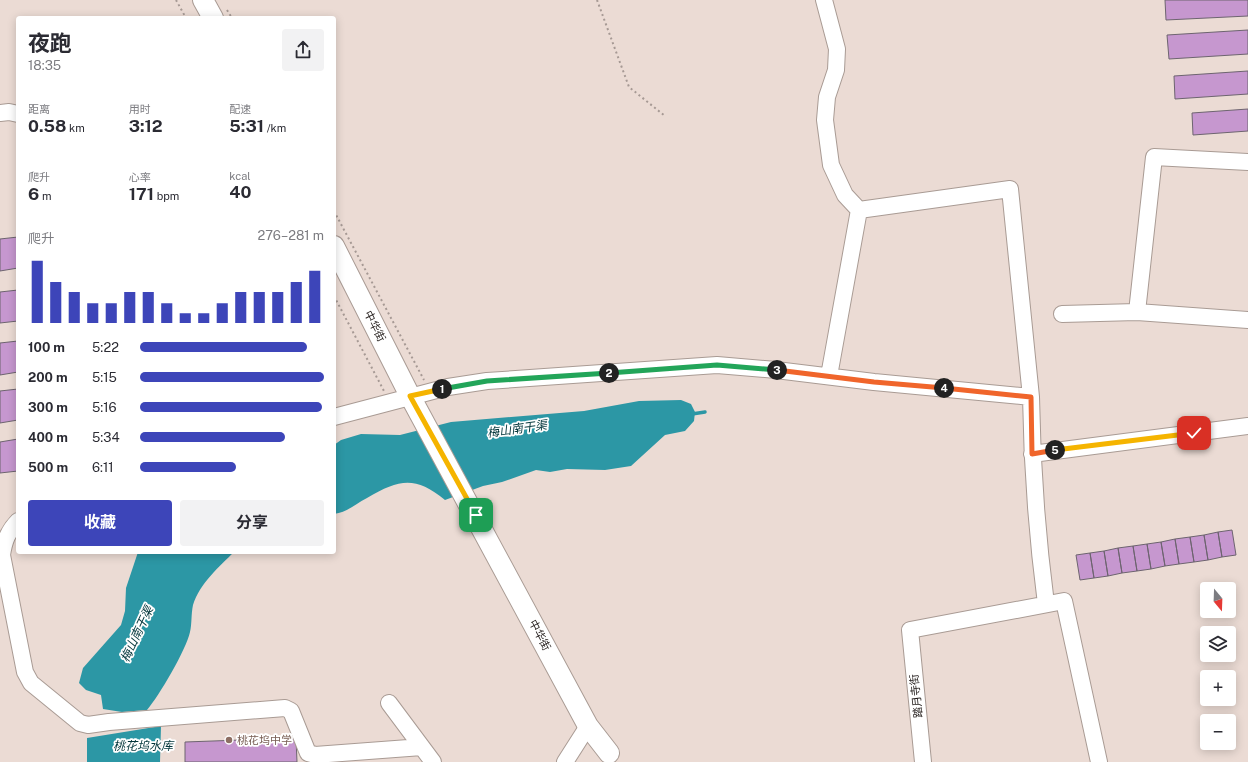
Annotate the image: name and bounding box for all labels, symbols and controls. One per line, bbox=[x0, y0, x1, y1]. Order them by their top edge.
button: share bbox=[282, 29, 324, 71]
text: 夜跑 bbox=[28, 30, 72, 56]
text: 18:35 bbox=[28, 58, 61, 73]
text: 距离 bbox=[28, 103, 50, 115]
text: 用时 bbox=[129, 103, 151, 115]
text: 配速 bbox=[229, 103, 251, 115]
text: 0.58 bbox=[28, 116, 66, 136]
text: 3:12 bbox=[129, 116, 163, 136]
text: 5:31 bbox=[229, 116, 264, 136]
text: km bbox=[66, 122, 85, 134]
text: /km bbox=[264, 122, 286, 134]
text: kcal bbox=[229, 170, 251, 182]
text: 爬升 bbox=[28, 171, 50, 183]
text: 心率 bbox=[129, 171, 151, 183]
text: 40 bbox=[229, 182, 251, 202]
text: 6 bbox=[28, 184, 39, 204]
text: 171 bbox=[129, 184, 154, 204]
text: m bbox=[39, 190, 51, 202]
text: bpm bbox=[154, 190, 179, 202]
text: 276–281 m bbox=[258, 228, 324, 243]
text: 爬升 bbox=[28, 231, 54, 246]
street label: 中华街 bbox=[362, 309, 388, 343]
text: 100 m bbox=[28, 340, 65, 355]
text: 5:22 bbox=[92, 340, 119, 355]
pin: 3 bbox=[767, 360, 787, 380]
pin: 2 bbox=[599, 363, 619, 383]
text: 3 bbox=[773, 364, 781, 376]
text: 2 bbox=[606, 367, 613, 379]
text: 200 m bbox=[28, 370, 68, 385]
text: 5:15 bbox=[92, 370, 117, 385]
pin: 4 bbox=[934, 378, 954, 398]
pin: 1 bbox=[432, 379, 452, 399]
text: 4 bbox=[940, 382, 948, 394]
text: 1 bbox=[440, 383, 444, 395]
text: 300 m bbox=[28, 400, 68, 415]
text: 5:16 bbox=[92, 400, 117, 415]
pin bbox=[1177, 416, 1211, 450]
water label: 梅山南干渠 bbox=[486, 418, 550, 440]
icon: check bbox=[1183, 422, 1205, 444]
text: 400 m bbox=[28, 430, 68, 445]
text: 5:34 bbox=[92, 430, 120, 445]
pin: 5 bbox=[1045, 440, 1065, 460]
text: 5 bbox=[1051, 444, 1059, 456]
text: 500 m bbox=[28, 460, 68, 475]
text: 6:11 bbox=[92, 460, 114, 475]
pin bbox=[459, 498, 493, 532]
button: 收藏 bbox=[28, 500, 172, 546]
button: 分享 bbox=[180, 500, 324, 546]
icon: arrive bbox=[465, 504, 487, 526]
north arrow bbox=[1200, 582, 1236, 618]
map controls bbox=[1200, 582, 1236, 750]
water label: 梅山南干渠 bbox=[118, 602, 157, 664]
street label: 中华街 bbox=[527, 618, 553, 652]
button: layers bbox=[1200, 626, 1236, 662]
button: + bbox=[1200, 670, 1236, 706]
street label: 踏月寺街 bbox=[908, 673, 924, 719]
button: − bbox=[1200, 714, 1236, 750]
place label: 桃花坞中学 bbox=[237, 734, 292, 746]
marker: 桃花坞中学 bbox=[224, 735, 234, 745]
water label: 桃花坞水库 bbox=[113, 739, 175, 753]

